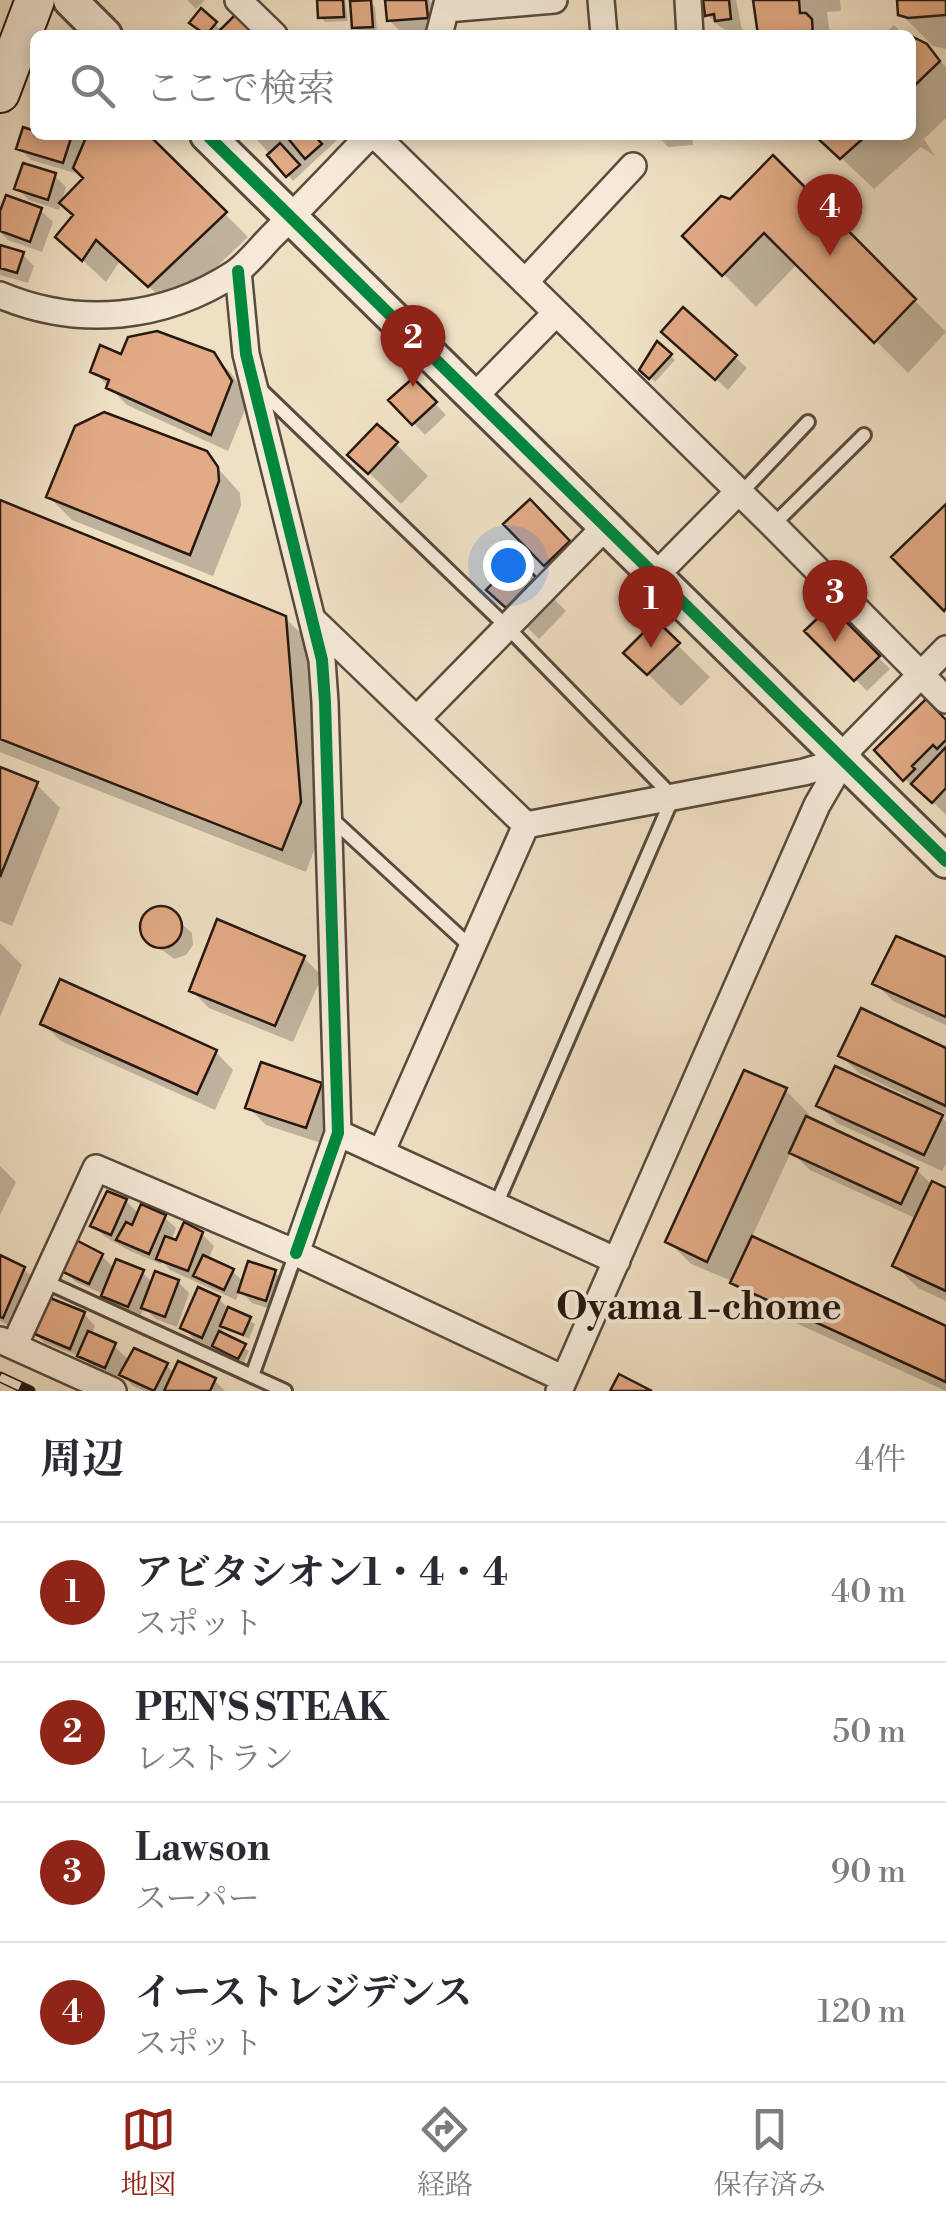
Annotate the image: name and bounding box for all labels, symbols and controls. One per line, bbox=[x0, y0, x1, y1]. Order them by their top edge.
search box bbox=[30, 30, 916, 140]
icon: search bbox=[65, 58, 120, 113]
text: ここで検索 bbox=[145, 66, 335, 113]
pin: 4 bbox=[798, 174, 862, 256]
pin: 2 bbox=[380, 304, 446, 387]
your location bbox=[483, 540, 534, 591]
pin: 3 bbox=[802, 560, 868, 642]
pin: 1 bbox=[618, 566, 684, 648]
district label: Oyama 1-chome bbox=[556, 1284, 842, 1331]
text: 周辺 bbox=[40, 1434, 124, 1487]
text: 4件 bbox=[855, 1440, 906, 1480]
text: アビタシオン1・4・4 bbox=[135, 1550, 508, 1597]
text: 1 bbox=[65, 1572, 80, 1612]
text: 40 m bbox=[831, 1572, 906, 1612]
text: スポット bbox=[135, 1604, 263, 1644]
text: PEN'S STEAK bbox=[135, 1685, 389, 1732]
text: 2 bbox=[62, 1712, 83, 1752]
text: 50 m bbox=[833, 1712, 906, 1752]
text: レストラン bbox=[135, 1739, 294, 1779]
text: Lawson bbox=[135, 1825, 270, 1872]
text: 3 bbox=[63, 1852, 82, 1892]
text: 90 m bbox=[831, 1852, 906, 1892]
text: スーパー bbox=[135, 1879, 260, 1919]
text: イーストレジデンス bbox=[135, 1970, 472, 2017]
text: 4 bbox=[62, 1992, 83, 2032]
text: 120 m bbox=[817, 1992, 906, 2032]
text: スポット bbox=[135, 2024, 263, 2064]
tab: 地図 bbox=[120, 2102, 176, 2203]
tab: 経路 bbox=[417, 2102, 473, 2203]
tab: 保存済み bbox=[714, 2102, 826, 2203]

